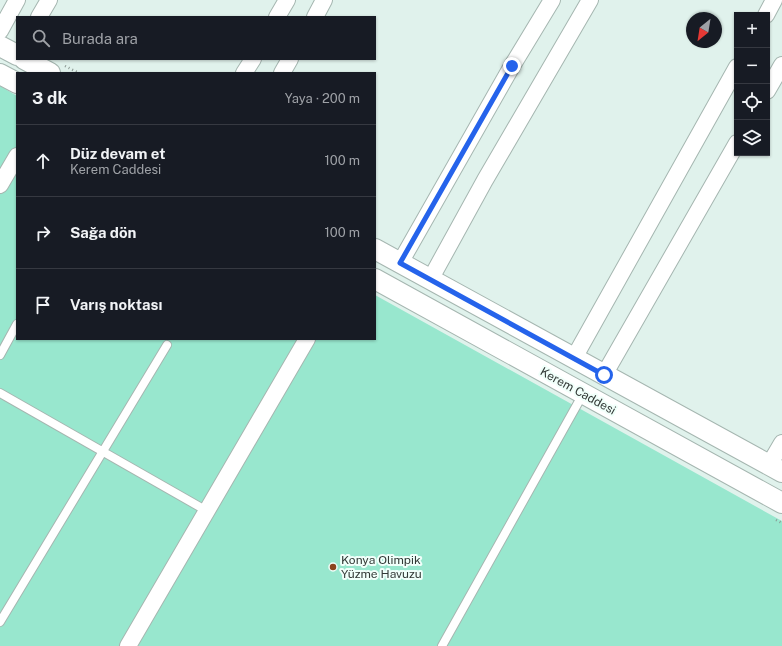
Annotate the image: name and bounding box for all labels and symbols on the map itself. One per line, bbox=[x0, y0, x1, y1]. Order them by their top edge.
north arrow bbox=[686, 12, 722, 48]
route end bbox=[503, 57, 521, 75]
street label: Kerem Caddesi bbox=[538, 364, 618, 418]
route start bbox=[595, 366, 613, 384]
place label: Konya Olimpik Yüzme Havuzu bbox=[341, 553, 422, 581]
marker: Konya Olimpik Yüzme Havuzu bbox=[328, 562, 338, 572]

